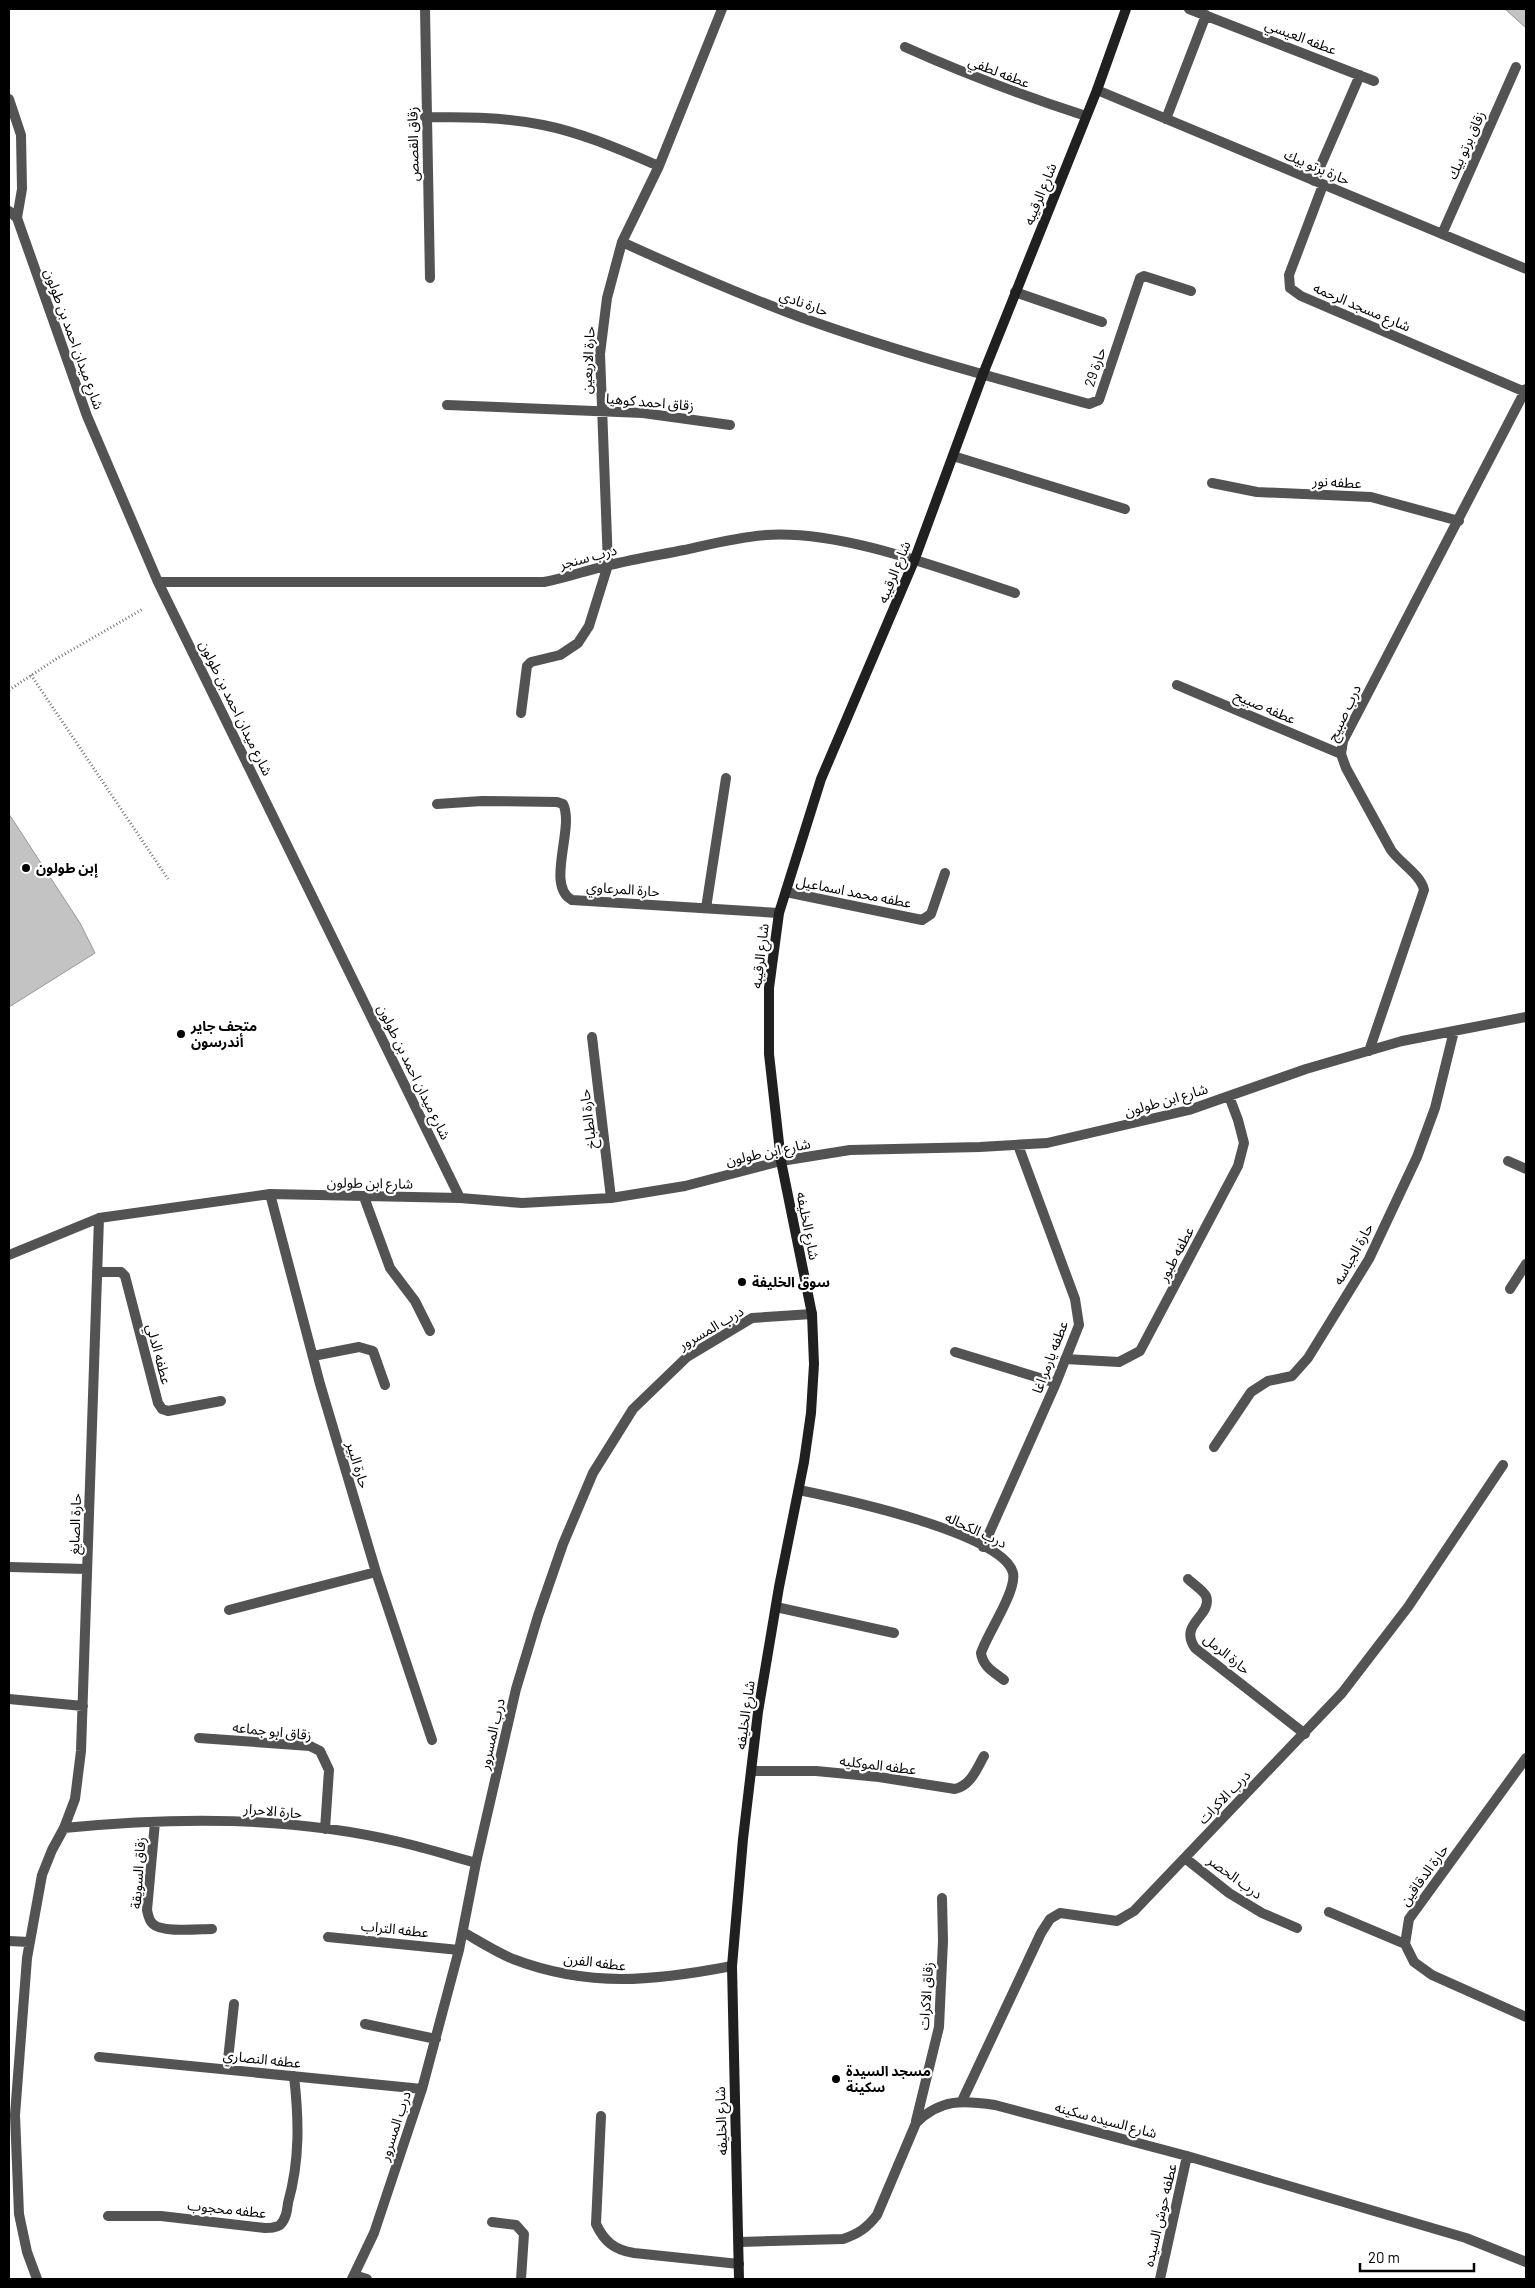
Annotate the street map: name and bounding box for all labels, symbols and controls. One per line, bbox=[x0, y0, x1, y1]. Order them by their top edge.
street label: عطفه العيسي bbox=[1262, 15, 1339, 61]
street label: عطفه لطفي bbox=[965, 52, 1032, 94]
street label: زقاق القصص bbox=[403, 106, 423, 182]
street label: زقاق برتو بيك bbox=[1443, 108, 1489, 182]
street label: حارة برتو بيك bbox=[1281, 145, 1353, 189]
street label: شارع الرقيبه bbox=[1019, 160, 1062, 228]
street label: شارع ميدان احمد بن طولون bbox=[38, 266, 108, 413]
street label: شارع مسجد الرحمه bbox=[1310, 278, 1413, 337]
street label: حارة نادي bbox=[776, 286, 831, 322]
street label: حارة الاربعين bbox=[577, 326, 599, 394]
street label: حارة 29 bbox=[1080, 345, 1110, 389]
street label: زقاق احمد كوهيا bbox=[605, 389, 695, 415]
street label: عطفه نور bbox=[1311, 472, 1362, 492]
street label: شارع الرقيبه bbox=[873, 538, 916, 606]
street label: درب سنجر bbox=[556, 541, 619, 574]
street label: شارع ميدان احمد بن طولون bbox=[194, 637, 277, 780]
street label: درب صبيح bbox=[1323, 682, 1367, 745]
street label: عطفه صبيح bbox=[1231, 686, 1299, 730]
place label: إبن طولون bbox=[36, 859, 98, 878]
marker: إبن طولون bbox=[20, 862, 32, 874]
street label: عطفه محمد اسماعيل bbox=[795, 872, 913, 912]
street label: حارة المرعاوي bbox=[585, 877, 660, 903]
street label: شارع الرقيبه bbox=[747, 922, 775, 990]
street label: شارع ميدان احمد بن طولون bbox=[372, 1001, 455, 1144]
place label: متحف جاير أندرسون bbox=[190, 1017, 257, 1051]
marker: متحف جاير أندرسون bbox=[175, 1028, 187, 1040]
street label: شارع ابن طولون bbox=[1122, 1079, 1210, 1122]
street label: حارة الطباخ bbox=[575, 1088, 603, 1150]
street label: شارع ابن طولون bbox=[724, 1134, 812, 1172]
street label: شارع ابن طولون bbox=[327, 1173, 413, 1195]
street label: شارع الخليفه bbox=[791, 1190, 823, 1262]
street label: حارة الجباسه bbox=[1329, 1220, 1377, 1288]
street label: عطفه طبور bbox=[1154, 1223, 1198, 1285]
place label: سوق الخليفة bbox=[752, 1273, 830, 1290]
marker: سوق الخليفة bbox=[736, 1276, 748, 1288]
street label: درب المسرور bbox=[674, 1302, 747, 1354]
street label: عطفه يارمر اغا bbox=[1028, 1318, 1072, 1396]
street label: عطفه الدلي bbox=[140, 1322, 176, 1387]
street label: حارة البير bbox=[342, 1438, 374, 1491]
street label: حارة الصايغ bbox=[65, 1493, 87, 1555]
street label: درب الكحاله bbox=[942, 1508, 1010, 1552]
street label: حارة الرمل bbox=[1200, 1630, 1254, 1678]
street label: شارع الخليفه bbox=[731, 1679, 761, 1751]
street label: درب المسرور bbox=[475, 1696, 509, 1772]
street label: زقاق ابو جماعه bbox=[232, 1718, 312, 1744]
street label: عطفه الموكليه bbox=[839, 1751, 917, 1779]
street label: درب الاكرات bbox=[1194, 1766, 1254, 1828]
street label: حارة الاحرار bbox=[242, 1799, 303, 1823]
street label: زقاق السويقة bbox=[127, 1836, 149, 1910]
street label: حارة الدقاقين bbox=[1396, 1841, 1452, 1909]
street label: درب الحصر bbox=[1203, 1851, 1266, 1903]
street label: عطفه التراب bbox=[360, 1916, 430, 1942]
street label: عطفه الفرن bbox=[563, 1949, 627, 1975]
street label: زقاق الاكرات bbox=[915, 1961, 937, 2031]
street label: عطفه النصاري bbox=[222, 2046, 302, 2074]
place label: مسجد السيدة سكينة bbox=[846, 2062, 931, 2095]
marker: مسجد السيدة سكينة bbox=[830, 2073, 842, 2085]
street label: شارع الخليفه bbox=[711, 2086, 733, 2156]
street label: درب المسرور bbox=[375, 2088, 415, 2164]
street label: شارع السيده سكينه bbox=[1052, 2098, 1159, 2144]
street label: عطفه حوش السيده bbox=[1139, 2162, 1181, 2268]
street label: عطفه محجوب bbox=[187, 2196, 267, 2222]
scale bar bbox=[1360, 2240, 1474, 2272]
text: 20 m bbox=[1368, 2248, 1400, 2266]

